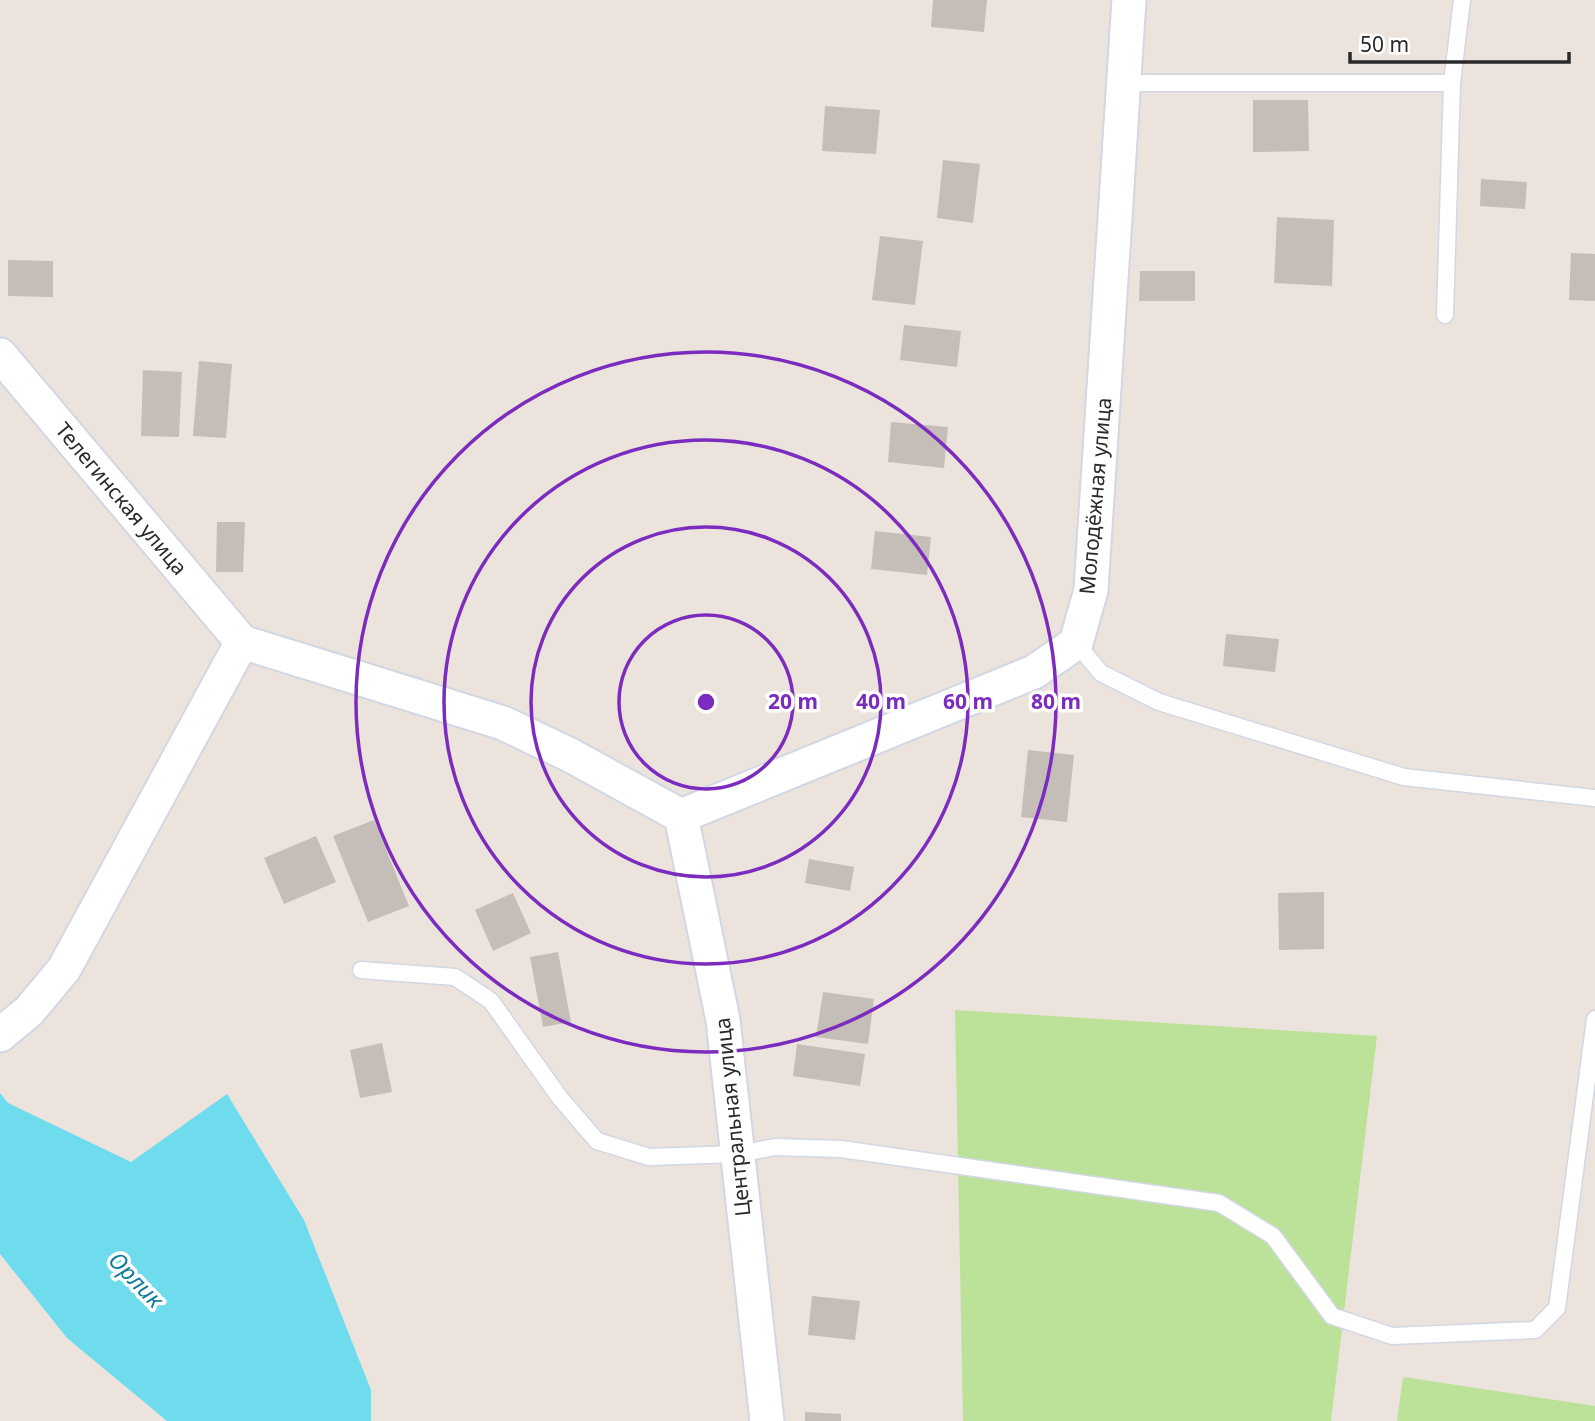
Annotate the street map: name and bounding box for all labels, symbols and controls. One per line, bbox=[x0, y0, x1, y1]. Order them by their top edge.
scale bar bbox=[1350, 21, 1569, 65]
text: 50 m bbox=[1360, 30, 1409, 58]
street label: Молодёжная улица bbox=[1072, 396, 1118, 596]
street label: Телегинская улица bbox=[50, 416, 194, 581]
text: 20 m bbox=[768, 687, 818, 715]
text: 40 m bbox=[856, 687, 906, 715]
text: 60 m bbox=[943, 687, 993, 715]
text: 80 m bbox=[1031, 687, 1081, 715]
centre of rings bbox=[694, 690, 718, 714]
street label: Центральная улица bbox=[708, 1016, 756, 1218]
water label: Орлик bbox=[102, 1244, 172, 1315]

